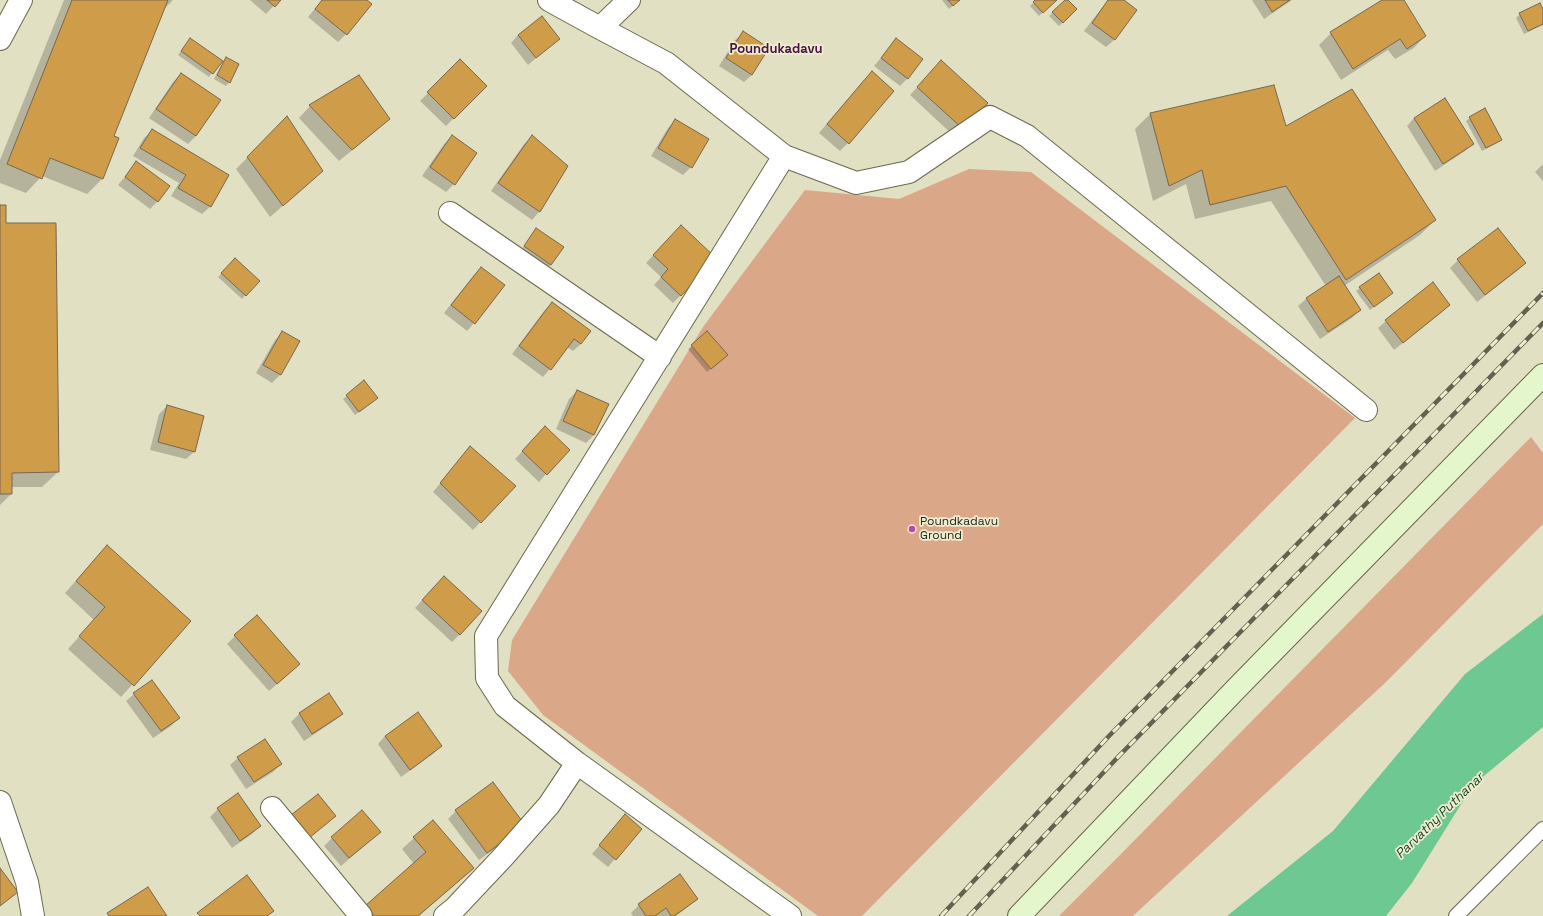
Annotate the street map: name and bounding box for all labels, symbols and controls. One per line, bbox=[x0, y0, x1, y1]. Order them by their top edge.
district label: Poundukadavu bbox=[729, 41, 823, 57]
place label: Poundkadavu Ground bbox=[920, 515, 998, 543]
marker: Poundkadavu Ground bbox=[907, 524, 917, 534]
water label: Parvathy Puthanar bbox=[1393, 770, 1487, 862]

